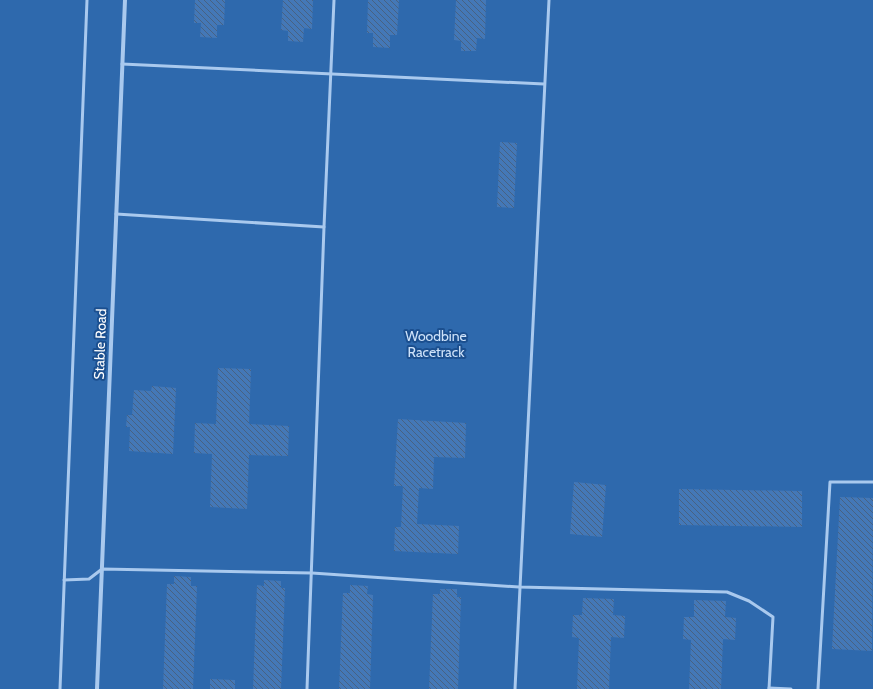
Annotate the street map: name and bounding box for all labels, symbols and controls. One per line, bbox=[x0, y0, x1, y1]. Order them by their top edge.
street label: Stable Road bbox=[90, 308, 110, 380]
park label: Woodbine Racetrack bbox=[405, 327, 467, 361]

